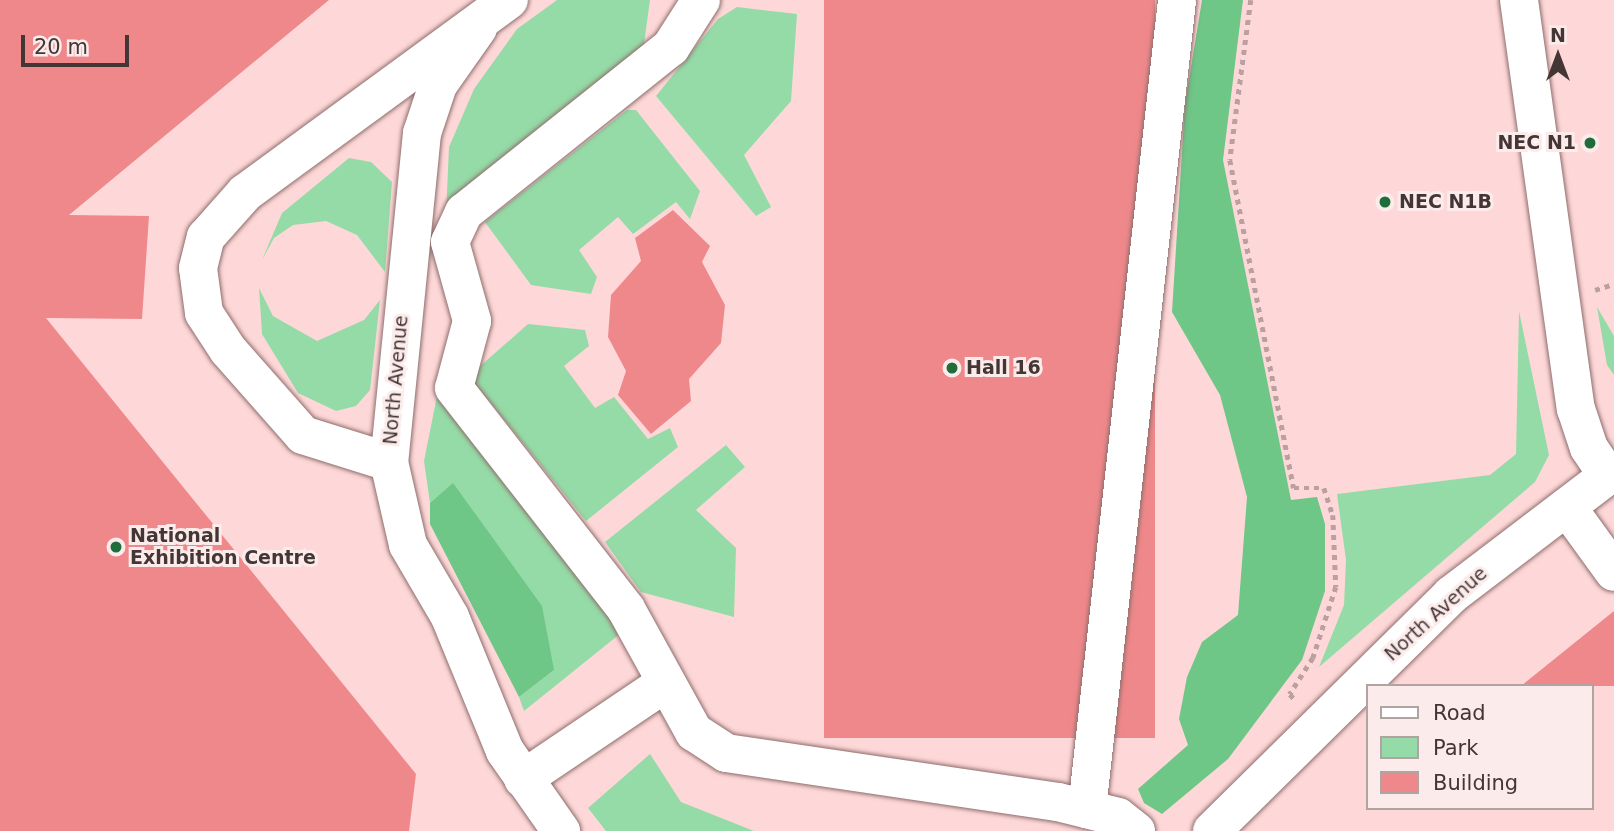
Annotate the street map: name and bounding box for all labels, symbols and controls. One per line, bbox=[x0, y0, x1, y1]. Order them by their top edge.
scale bar bbox=[24, 21, 133, 65]
north arrow bbox=[1523, 21, 1593, 91]
text: N bbox=[1550, 24, 1566, 46]
text: 20 m bbox=[34, 35, 88, 59]
place label: NEC N1 bbox=[1497, 132, 1576, 154]
marker: NEC N1 bbox=[1582, 135, 1598, 151]
place label: NEC N1B bbox=[1399, 191, 1492, 213]
marker: NEC N1B bbox=[1377, 194, 1393, 210]
street label: North Avenue bbox=[379, 314, 413, 446]
place label: Hall 16 bbox=[966, 357, 1041, 379]
marker: Hall 16 bbox=[944, 360, 960, 376]
place label: National Exhibition Centre bbox=[130, 525, 316, 569]
marker: National Exhibition Centre bbox=[108, 539, 124, 555]
street label: North Avenue bbox=[1380, 562, 1492, 666]
legend bbox=[1366, 684, 1593, 810]
text: Road bbox=[1433, 701, 1486, 725]
text: Park bbox=[1433, 736, 1478, 760]
text: Building bbox=[1433, 771, 1518, 795]

